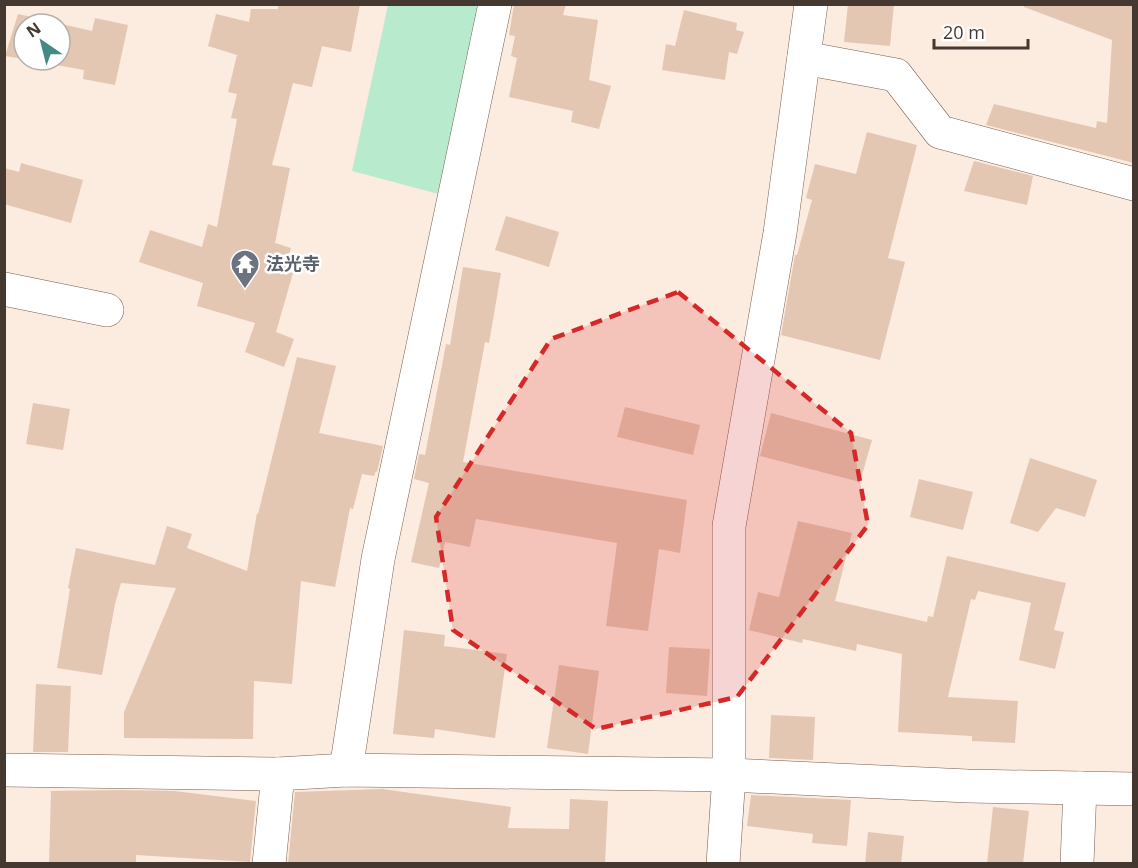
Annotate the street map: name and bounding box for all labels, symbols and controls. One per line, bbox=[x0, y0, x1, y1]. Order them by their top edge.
north arrow bbox=[12, 12, 72, 72]
scale bar bbox=[934, 12, 1028, 50]
text: N bbox=[22, 17, 45, 42]
text: 20 m bbox=[943, 20, 985, 44]
temple icon: 法光寺 bbox=[229, 248, 261, 290]
place label: 法光寺 bbox=[266, 251, 320, 275]

